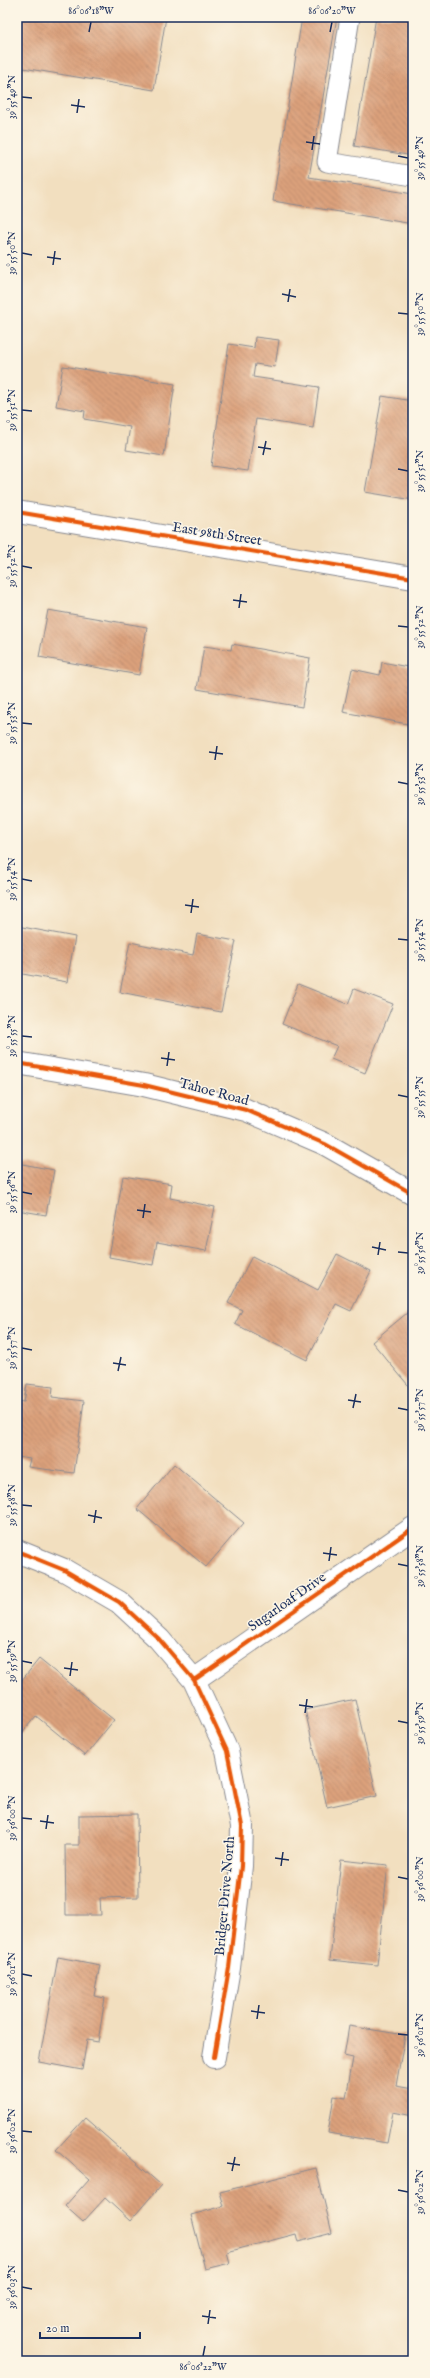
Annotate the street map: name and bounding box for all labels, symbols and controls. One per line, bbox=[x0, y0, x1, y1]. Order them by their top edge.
text: 86°06'18"W bbox=[68, 5, 114, 18]
text: 86°06'20"W bbox=[308, 5, 356, 18]
text: 39°55'49"N bbox=[6, 75, 19, 119]
text: 39°55'49"N bbox=[414, 136, 427, 180]
text: 39°55'50"N bbox=[6, 231, 19, 275]
text: 39°55'50"N bbox=[414, 292, 427, 336]
text: 39°55'51"N bbox=[6, 389, 19, 431]
text: 39°55'51"N bbox=[414, 450, 427, 492]
street label: East 98th Street bbox=[171, 518, 263, 550]
text: 39°55'52"N bbox=[6, 544, 19, 588]
text: 39°55'52"N bbox=[414, 605, 427, 649]
text: 39°55'53"N bbox=[6, 702, 19, 744]
text: 39°55'53"N bbox=[414, 763, 427, 805]
text: 39°55'54"N bbox=[6, 857, 19, 901]
text: 39°55'54"N bbox=[414, 918, 427, 962]
text: 39°55'55"N bbox=[6, 1015, 19, 1057]
street label: Tahoe Road bbox=[177, 1074, 251, 1110]
text: 39°55'55"N bbox=[414, 1076, 427, 1118]
text: 39°55'56"N bbox=[6, 1170, 19, 1213]
text: 39°55'56"N bbox=[414, 1231, 427, 1274]
text: 39°55'57"N bbox=[6, 1326, 19, 1370]
text: 39°55'57"N bbox=[414, 1388, 427, 1432]
text: 39°55'58"N bbox=[6, 1483, 19, 1526]
text: 39°55'58"N bbox=[414, 1544, 427, 1587]
street label: Sugarloaf Drive bbox=[244, 1568, 330, 1636]
text: 39°55'59"N bbox=[6, 1639, 19, 1682]
text: 39°55'59"N bbox=[414, 1701, 427, 1744]
text: 39°56'00"N bbox=[6, 1795, 19, 1841]
street label: Bridger Drive North bbox=[211, 1835, 239, 1957]
text: 39°56'00"N bbox=[414, 1856, 427, 1902]
text: 39°56'01"N bbox=[6, 1952, 19, 1996]
text: 39°56'01"N bbox=[414, 2013, 427, 2057]
text: 39°56'02"N bbox=[6, 2108, 19, 2154]
text: 39°56'02"N bbox=[414, 2169, 427, 2215]
text: 39°56'03"N bbox=[6, 2265, 19, 2309]
scale bar bbox=[40, 2314, 140, 2340]
text: 20 m bbox=[46, 2321, 69, 2336]
text: 86°06'22"W bbox=[179, 2361, 227, 2374]

